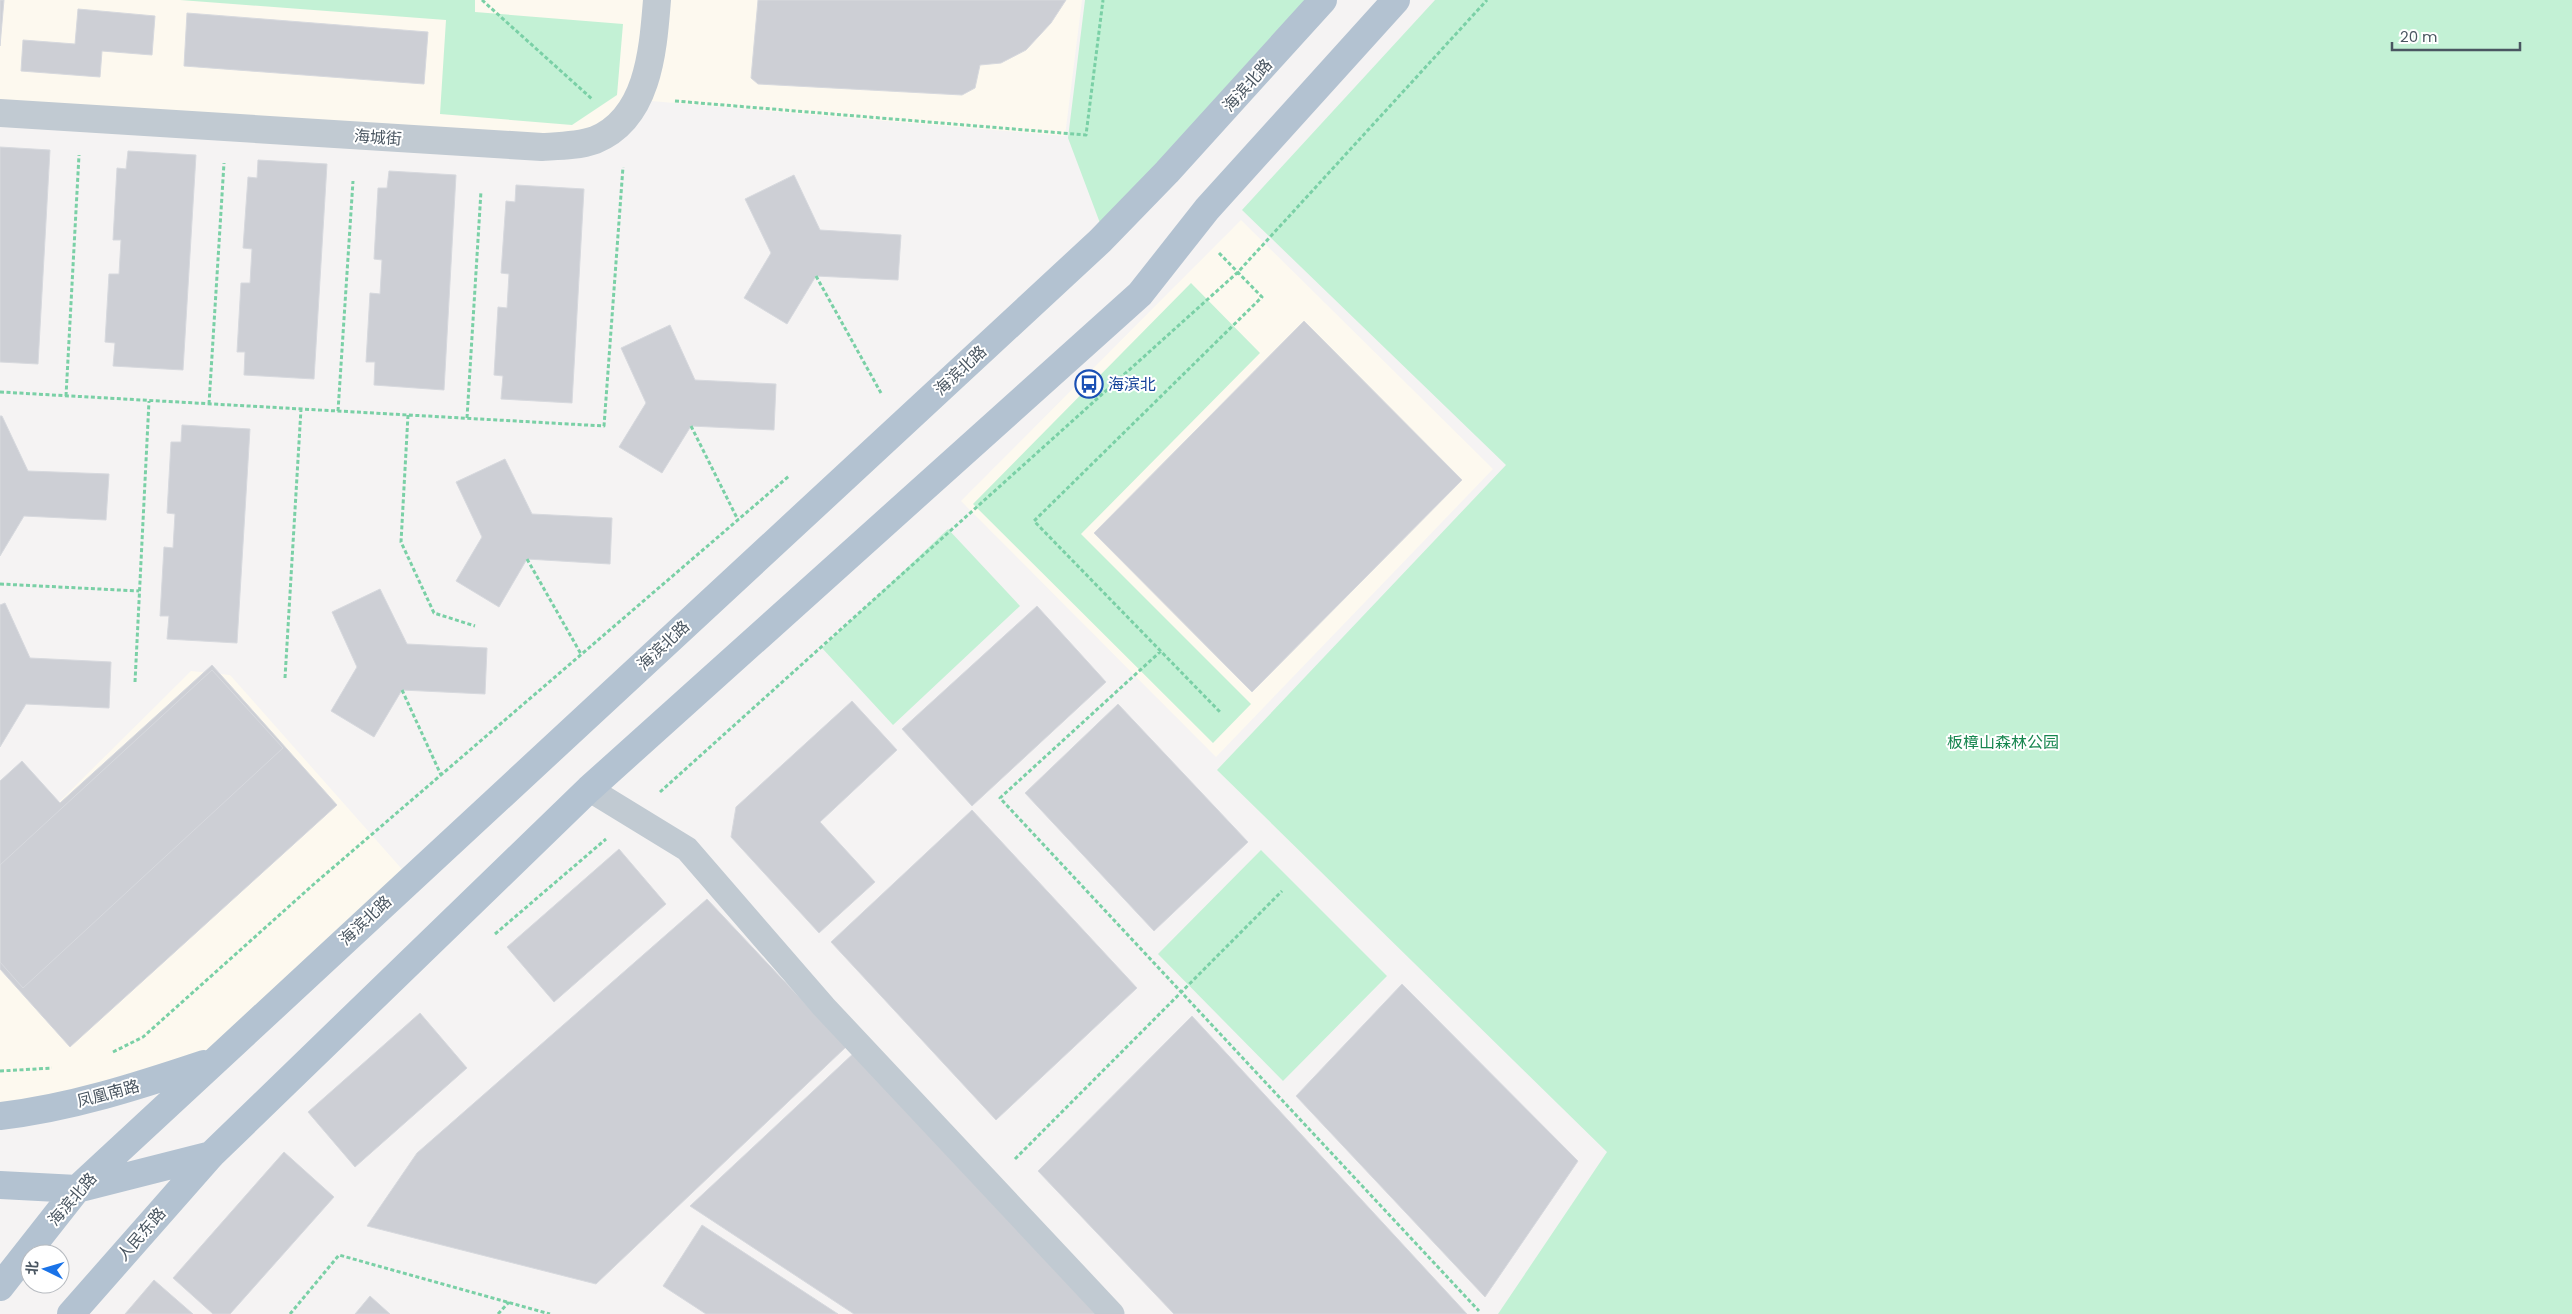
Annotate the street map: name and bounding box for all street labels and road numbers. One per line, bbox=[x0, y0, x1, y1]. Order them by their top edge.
street label: 海滨北路 bbox=[1217, 54, 1277, 117]
street label: 海城街 bbox=[353, 124, 403, 151]
street label: 海滨北路 bbox=[929, 340, 992, 401]
street label: 海滨北路 bbox=[632, 615, 695, 676]
street label: 海滨北路 bbox=[334, 890, 397, 951]
street label: 凤凰南路 bbox=[74, 1074, 142, 1113]
street label: 海滨北路 bbox=[43, 1168, 102, 1231]
street label: 人民东路 bbox=[112, 1203, 171, 1266]

